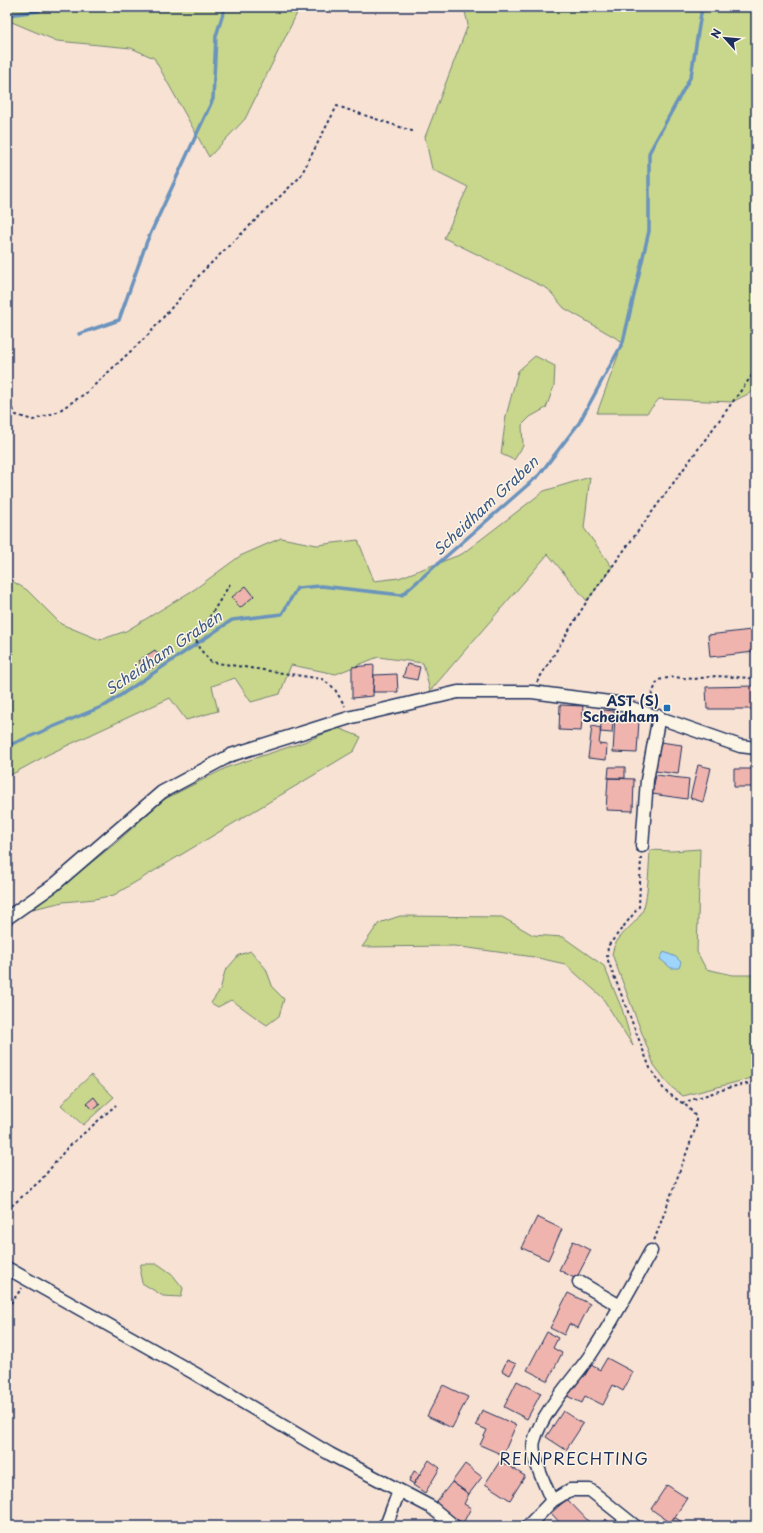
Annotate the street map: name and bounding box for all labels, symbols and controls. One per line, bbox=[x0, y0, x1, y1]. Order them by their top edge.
north arrow bbox=[705, 18, 745, 58]
text: N bbox=[706, 25, 725, 41]
water label: Scheidham Graben bbox=[427, 450, 543, 560]
water label: Scheidham Graben bbox=[100, 604, 227, 700]
place label: AST (S) Scheidham bbox=[582, 690, 659, 727]
marker: AST (S) Scheidham bbox=[662, 703, 672, 713]
district label: REINPRECHTING bbox=[499, 1446, 649, 1470]

